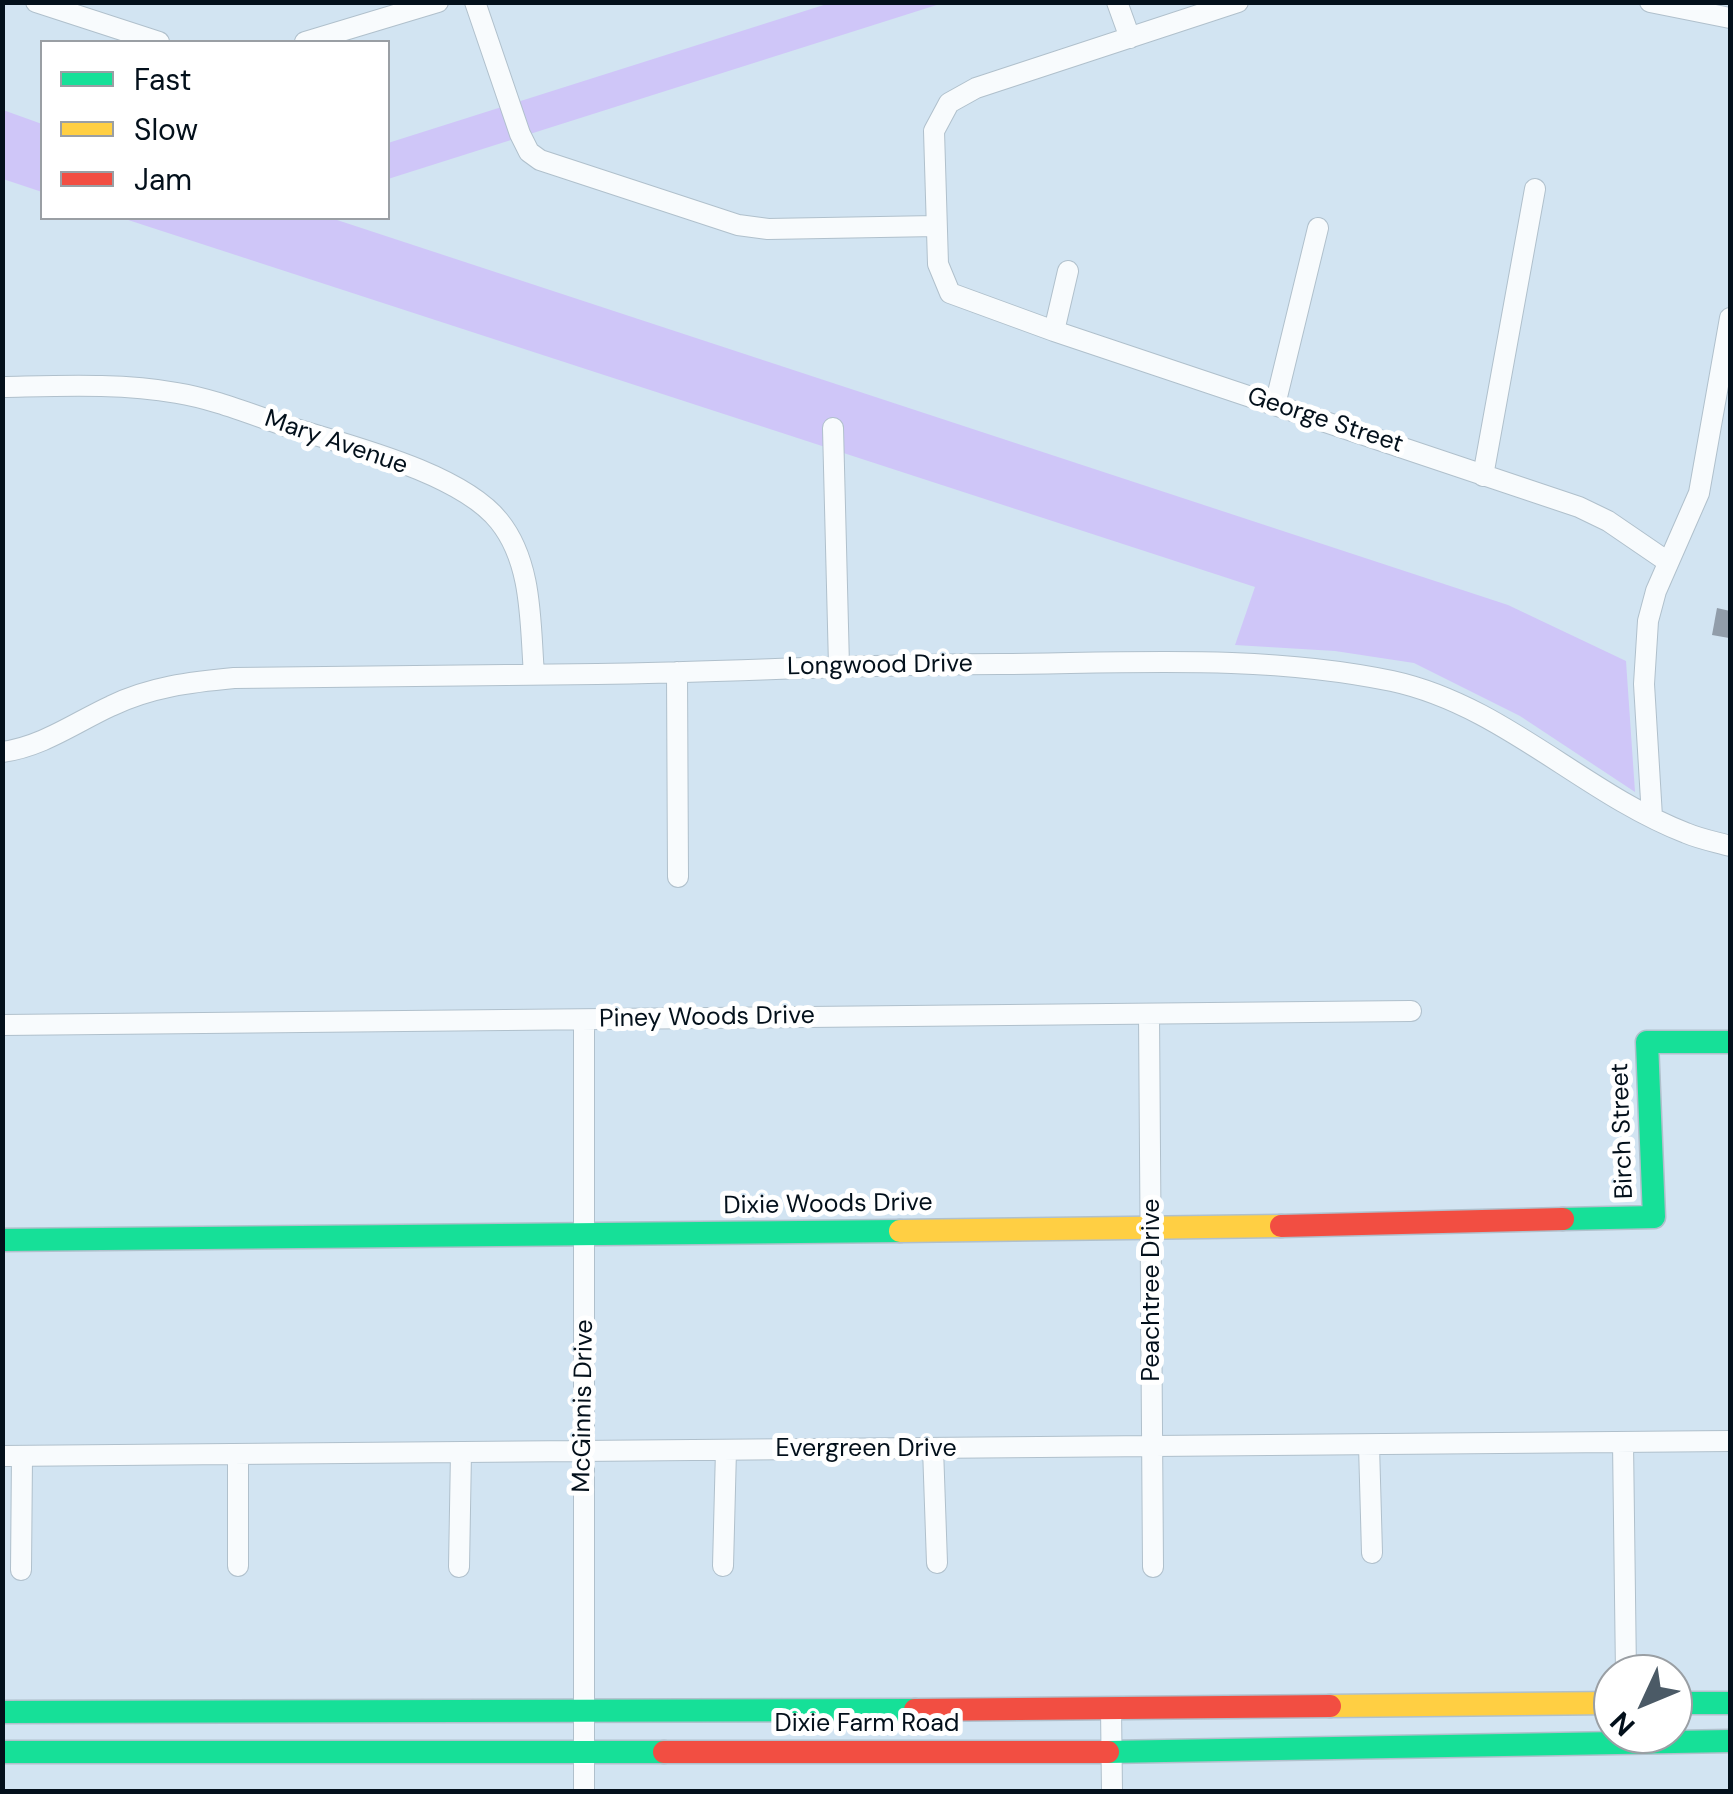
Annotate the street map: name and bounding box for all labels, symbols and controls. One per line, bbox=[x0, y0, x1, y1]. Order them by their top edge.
legend bbox=[40, 40, 390, 220]
text: Fast bbox=[134, 60, 192, 99]
text: Slow bbox=[134, 110, 198, 149]
text: Jam bbox=[134, 160, 192, 199]
street label: George Street bbox=[1243, 382, 1407, 460]
street label: Mary Avenue bbox=[260, 405, 412, 481]
street label: Longwood Drive bbox=[787, 649, 973, 683]
street label: Piney Woods Drive bbox=[599, 1001, 815, 1035]
street label: Birch Street bbox=[1606, 1063, 1640, 1199]
street label: Dixie Woods Drive bbox=[723, 1188, 933, 1222]
street label: Peachtree Drive bbox=[1137, 1198, 1167, 1382]
street label: McGinnis Drive bbox=[567, 1319, 601, 1493]
street label: Evergreen Drive bbox=[775, 1434, 957, 1464]
north arrow bbox=[1593, 1654, 1693, 1754]
text: N bbox=[1602, 1704, 1643, 1744]
street label: Dixie Farm Road bbox=[775, 1709, 959, 1739]

